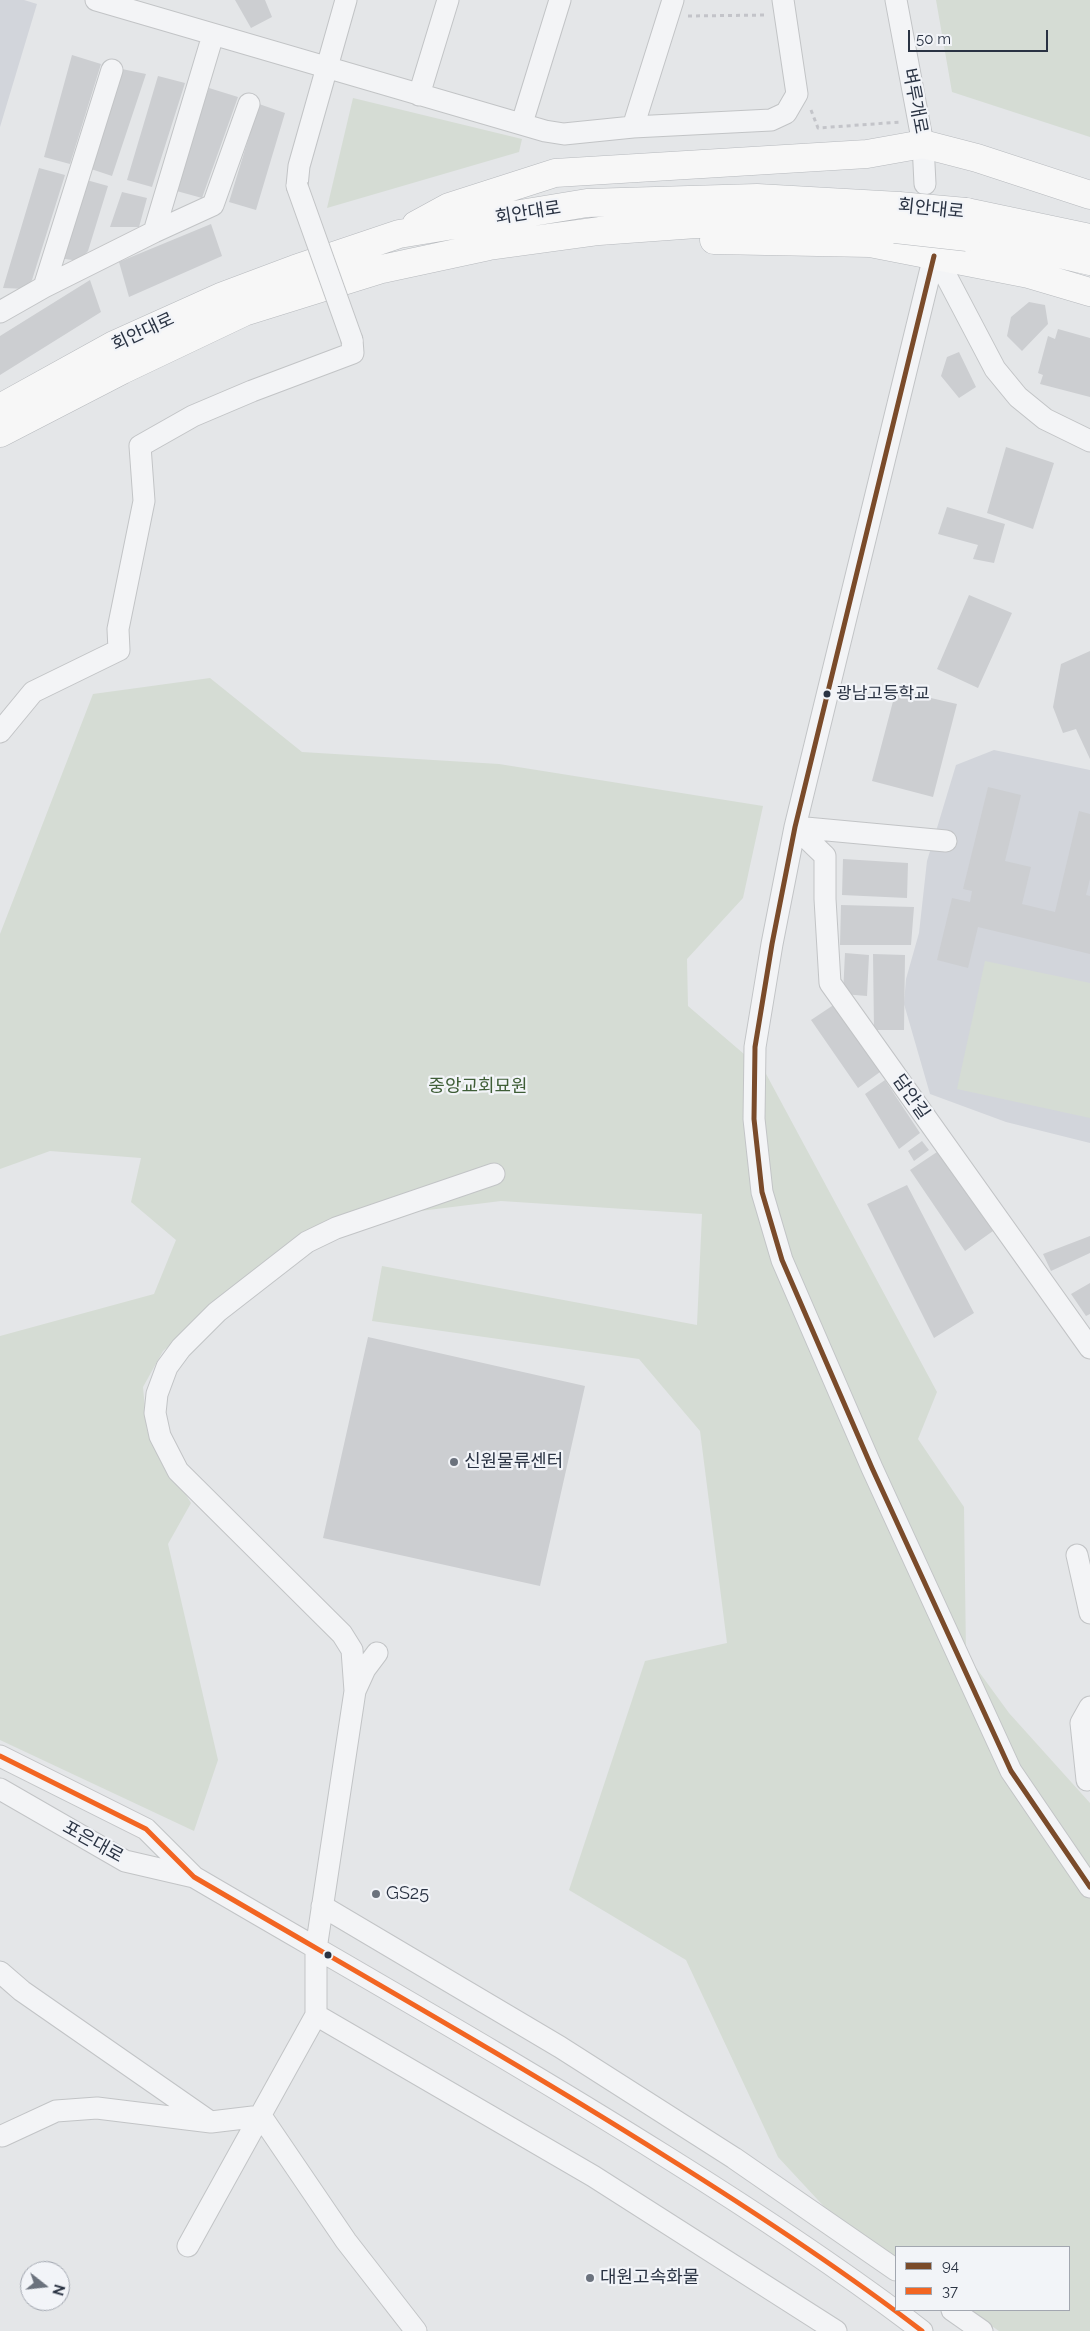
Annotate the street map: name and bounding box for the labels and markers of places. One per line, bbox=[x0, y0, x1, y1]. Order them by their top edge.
place label: 광남고등학교 bbox=[836, 684, 930, 704]
marker: 광남고등학교 bbox=[822, 689, 832, 699]
place label: 신원물류센터 bbox=[464, 1451, 563, 1473]
marker: 신원물류센터 bbox=[448, 1456, 460, 1468]
place label: GS25 bbox=[386, 1883, 429, 1905]
marker: GS25 bbox=[370, 1888, 382, 1900]
unlabelled marker bbox=[323, 1950, 333, 1960]
place label: 대원고속화물 bbox=[600, 2267, 699, 2289]
marker: 대원고속화물 bbox=[584, 2272, 596, 2284]

